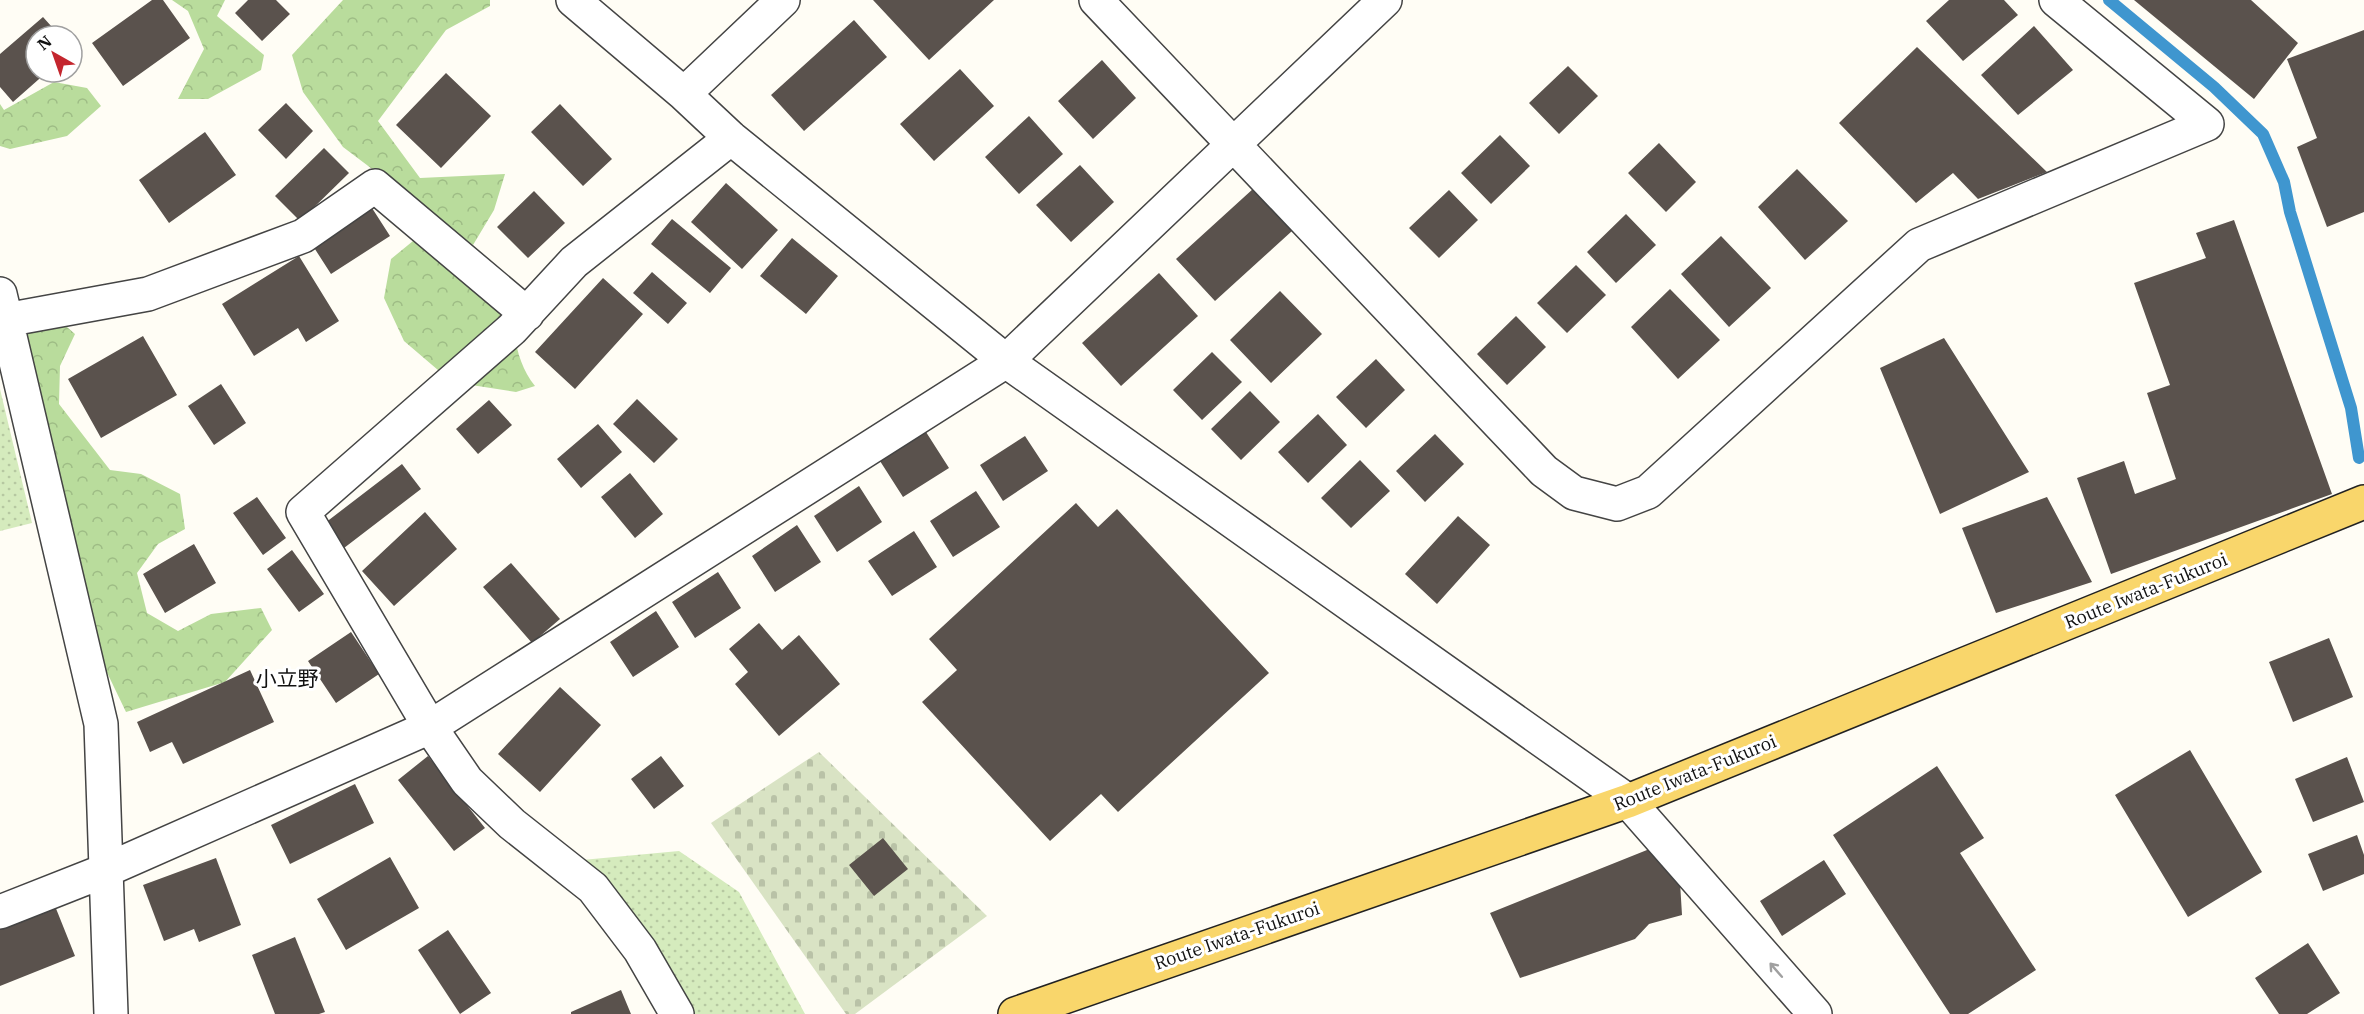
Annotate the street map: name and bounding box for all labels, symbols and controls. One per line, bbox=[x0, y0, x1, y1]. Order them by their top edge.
north arrow bbox=[24, 24, 84, 84]
text: N bbox=[33, 31, 56, 54]
street label: Route Iwata-Fukuroi bbox=[2061, 547, 2231, 634]
district label: 小立野 bbox=[256, 664, 319, 692]
street label: Route Iwata-Fukuroi bbox=[1610, 729, 1780, 816]
street label: Route Iwata-Fukuroi bbox=[1151, 896, 1323, 975]
one-way arrow bbox=[1769, 963, 1783, 978]

